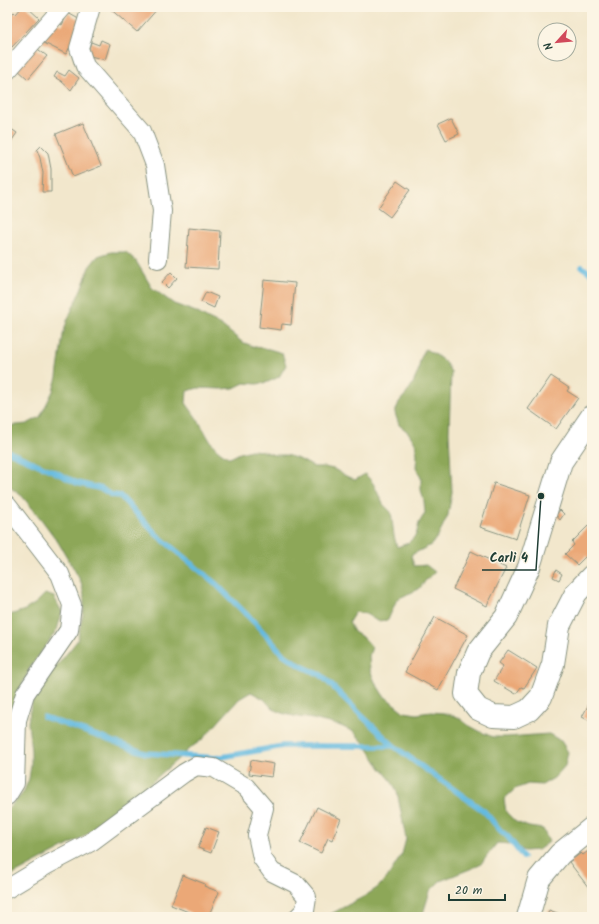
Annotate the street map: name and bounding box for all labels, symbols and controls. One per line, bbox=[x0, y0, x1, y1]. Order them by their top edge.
north arrow bbox=[537, 22, 577, 62]
text: N bbox=[539, 39, 559, 53]
callout: Carli 4 bbox=[482, 545, 536, 570]
text: Carli 4 bbox=[490, 548, 528, 569]
scale bar bbox=[449, 876, 505, 902]
text: 20 m bbox=[455, 881, 483, 900]

